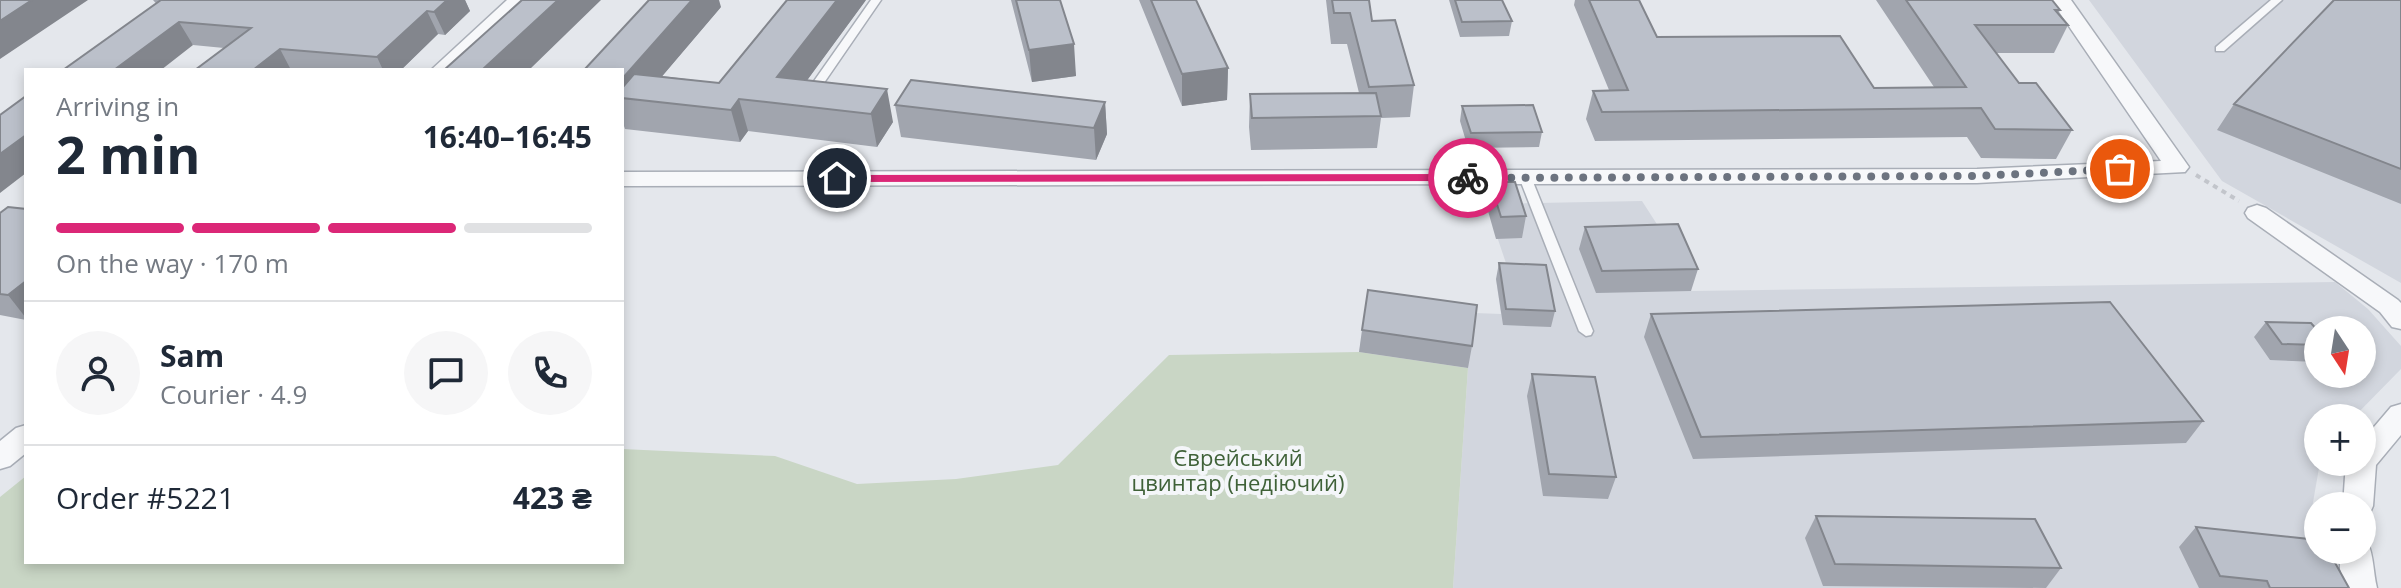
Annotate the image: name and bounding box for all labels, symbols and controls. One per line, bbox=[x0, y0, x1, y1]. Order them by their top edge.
text: Arriving in bbox=[56, 88, 179, 124]
text: 16:40–16:45 bbox=[423, 116, 592, 157]
text: 2 min bbox=[56, 118, 200, 189]
pin bbox=[2086, 135, 2154, 203]
courier bbox=[1428, 138, 1508, 218]
pin bbox=[803, 144, 871, 212]
icon: bag bbox=[2098, 147, 2142, 191]
icon: home bbox=[815, 156, 859, 200]
icon: bike bbox=[1446, 156, 1490, 200]
text: On the way · 170 m bbox=[56, 245, 289, 281]
north arrow bbox=[2304, 316, 2376, 388]
map controls bbox=[2304, 316, 2376, 564]
button: person bbox=[56, 331, 140, 415]
button: chat bbox=[404, 331, 488, 415]
button: phone bbox=[508, 331, 592, 415]
text: Sam bbox=[160, 335, 224, 376]
text: Courier · 4.9 bbox=[160, 376, 307, 412]
button: + bbox=[2304, 404, 2376, 476]
park label: Єврейський цвинтар (недіючий) bbox=[1131, 442, 1345, 497]
text: Order #5221 bbox=[56, 477, 235, 518]
text: 423 ₴ bbox=[513, 477, 592, 518]
button: − bbox=[2304, 492, 2376, 564]

